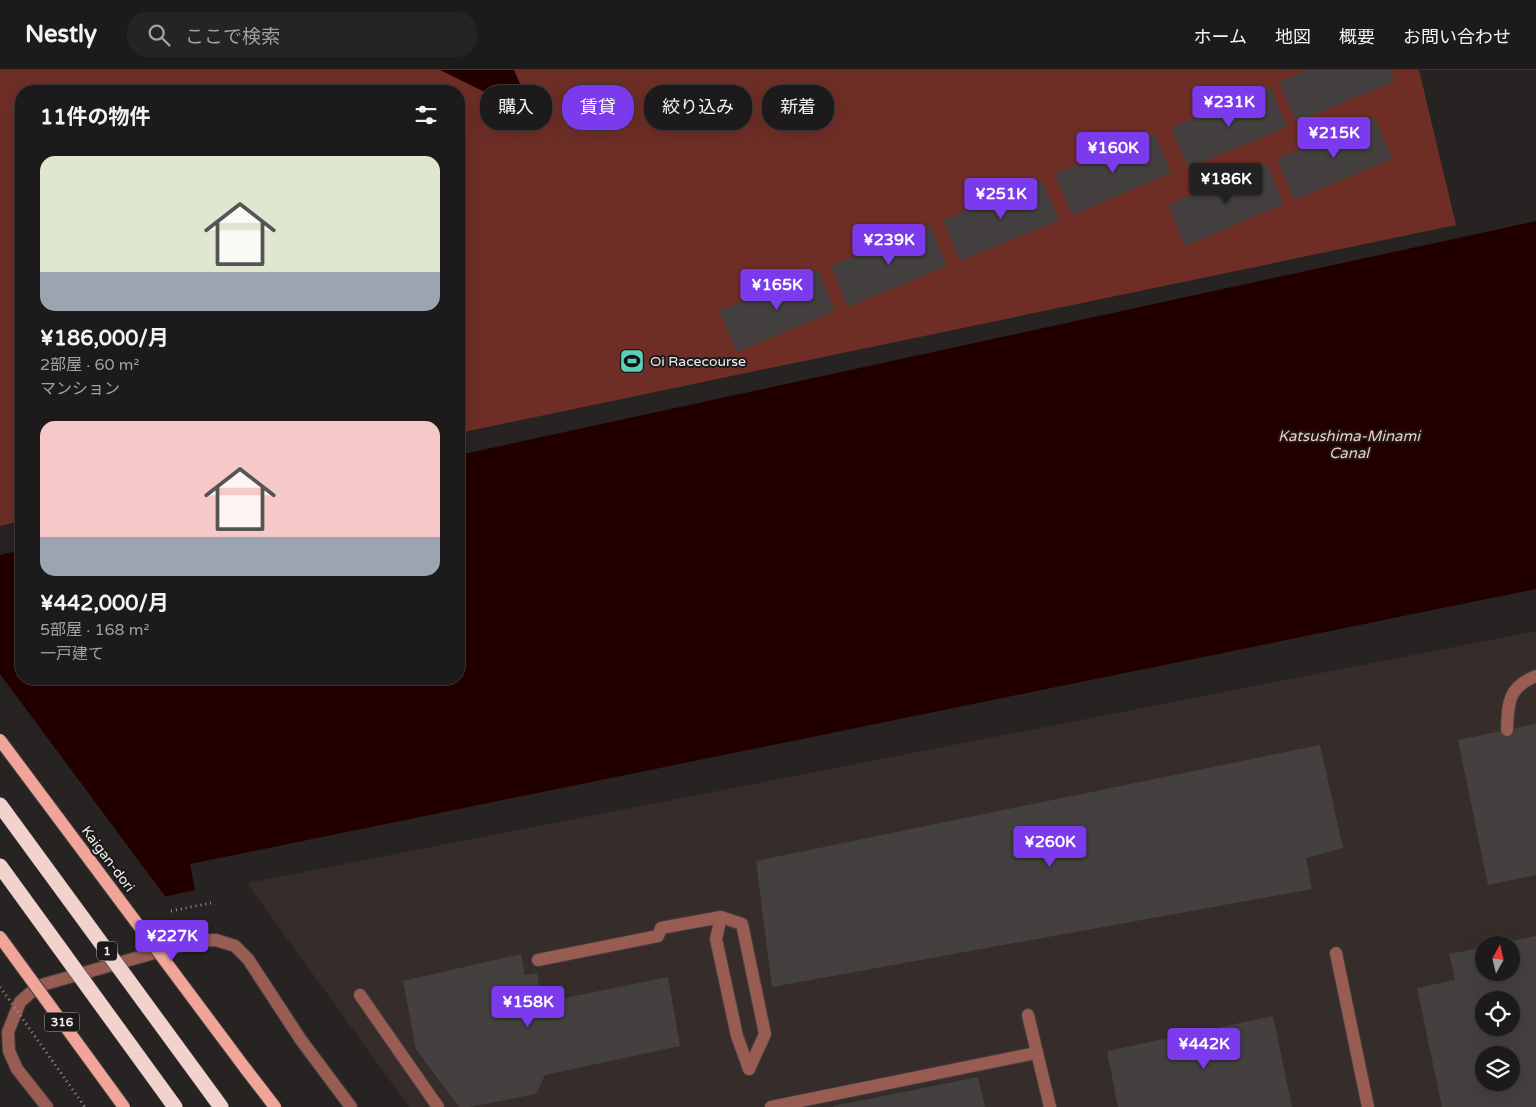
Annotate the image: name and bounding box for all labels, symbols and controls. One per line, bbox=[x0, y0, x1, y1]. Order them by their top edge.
search box bbox=[127, 12, 477, 57]
text: Nestly bbox=[25, 20, 97, 49]
icon: search bbox=[145, 21, 173, 49]
text: ここで検索 bbox=[185, 26, 280, 48]
text: ホーム bbox=[1194, 26, 1247, 48]
text: 地図 bbox=[1275, 26, 1311, 48]
text: 概要 bbox=[1339, 26, 1375, 48]
text: お問い合わせ bbox=[1403, 26, 1511, 48]
chip: 購入 bbox=[480, 85, 552, 130]
chip: 賃貸 bbox=[562, 85, 634, 130]
chip: 絞り込み bbox=[644, 85, 752, 130]
chip: 新着 bbox=[762, 85, 834, 130]
pin: ¥231K bbox=[1194, 85, 1264, 128]
text: ¥231K bbox=[1203, 92, 1255, 112]
icon: filters bbox=[412, 101, 440, 129]
text: 11件の物件 bbox=[40, 105, 150, 130]
pin: ¥215K bbox=[1299, 116, 1369, 159]
text: ¥215K bbox=[1308, 123, 1360, 143]
pin: ¥160K bbox=[1078, 132, 1148, 174]
text: ¥160K bbox=[1087, 138, 1139, 158]
pin: ¥186K bbox=[1191, 162, 1261, 205]
text: ¥186K bbox=[1200, 169, 1252, 189]
pin: ¥251K bbox=[966, 178, 1036, 220]
text: ¥251K bbox=[975, 184, 1027, 204]
icon: home bbox=[195, 189, 285, 279]
pin: ¥239K bbox=[854, 224, 924, 266]
text: ¥239K bbox=[863, 230, 915, 250]
pin: ¥165K bbox=[742, 268, 812, 311]
text: ¥165K bbox=[751, 275, 803, 295]
text: ¥186,000/月 bbox=[40, 326, 169, 351]
sports icon: Oi Racecourse bbox=[619, 348, 645, 374]
place label: Oi Racecourse bbox=[650, 353, 746, 370]
text: 2部屋 · 60 m² bbox=[40, 355, 139, 375]
text: マンション bbox=[40, 379, 120, 399]
water label: Katsushima-Minami Canal bbox=[1278, 427, 1422, 462]
icon: home bbox=[195, 454, 285, 544]
text: ¥442,000/月 bbox=[40, 591, 169, 616]
text: 5部屋 · 168 m² bbox=[40, 620, 149, 640]
text: 一戸建て bbox=[40, 644, 104, 664]
street label: Kaigan-dori bbox=[78, 823, 138, 895]
pin: ¥260K bbox=[1015, 826, 1085, 868]
text: ¥260K bbox=[1024, 832, 1076, 852]
pin: ¥227K bbox=[137, 920, 207, 962]
text: ¥227K bbox=[146, 926, 198, 946]
north arrow bbox=[1475, 936, 1520, 981]
map controls bbox=[1475, 936, 1520, 1091]
road number: 1 bbox=[97, 941, 117, 960]
pin: ¥158K bbox=[493, 986, 563, 1028]
button: locate bbox=[1475, 991, 1520, 1036]
text: ¥158K bbox=[502, 992, 554, 1012]
road number: 316 bbox=[44, 1012, 80, 1032]
pin: ¥442K bbox=[1169, 1028, 1239, 1070]
text: ¥442K bbox=[1178, 1034, 1230, 1054]
button: layers bbox=[1475, 1046, 1520, 1091]

